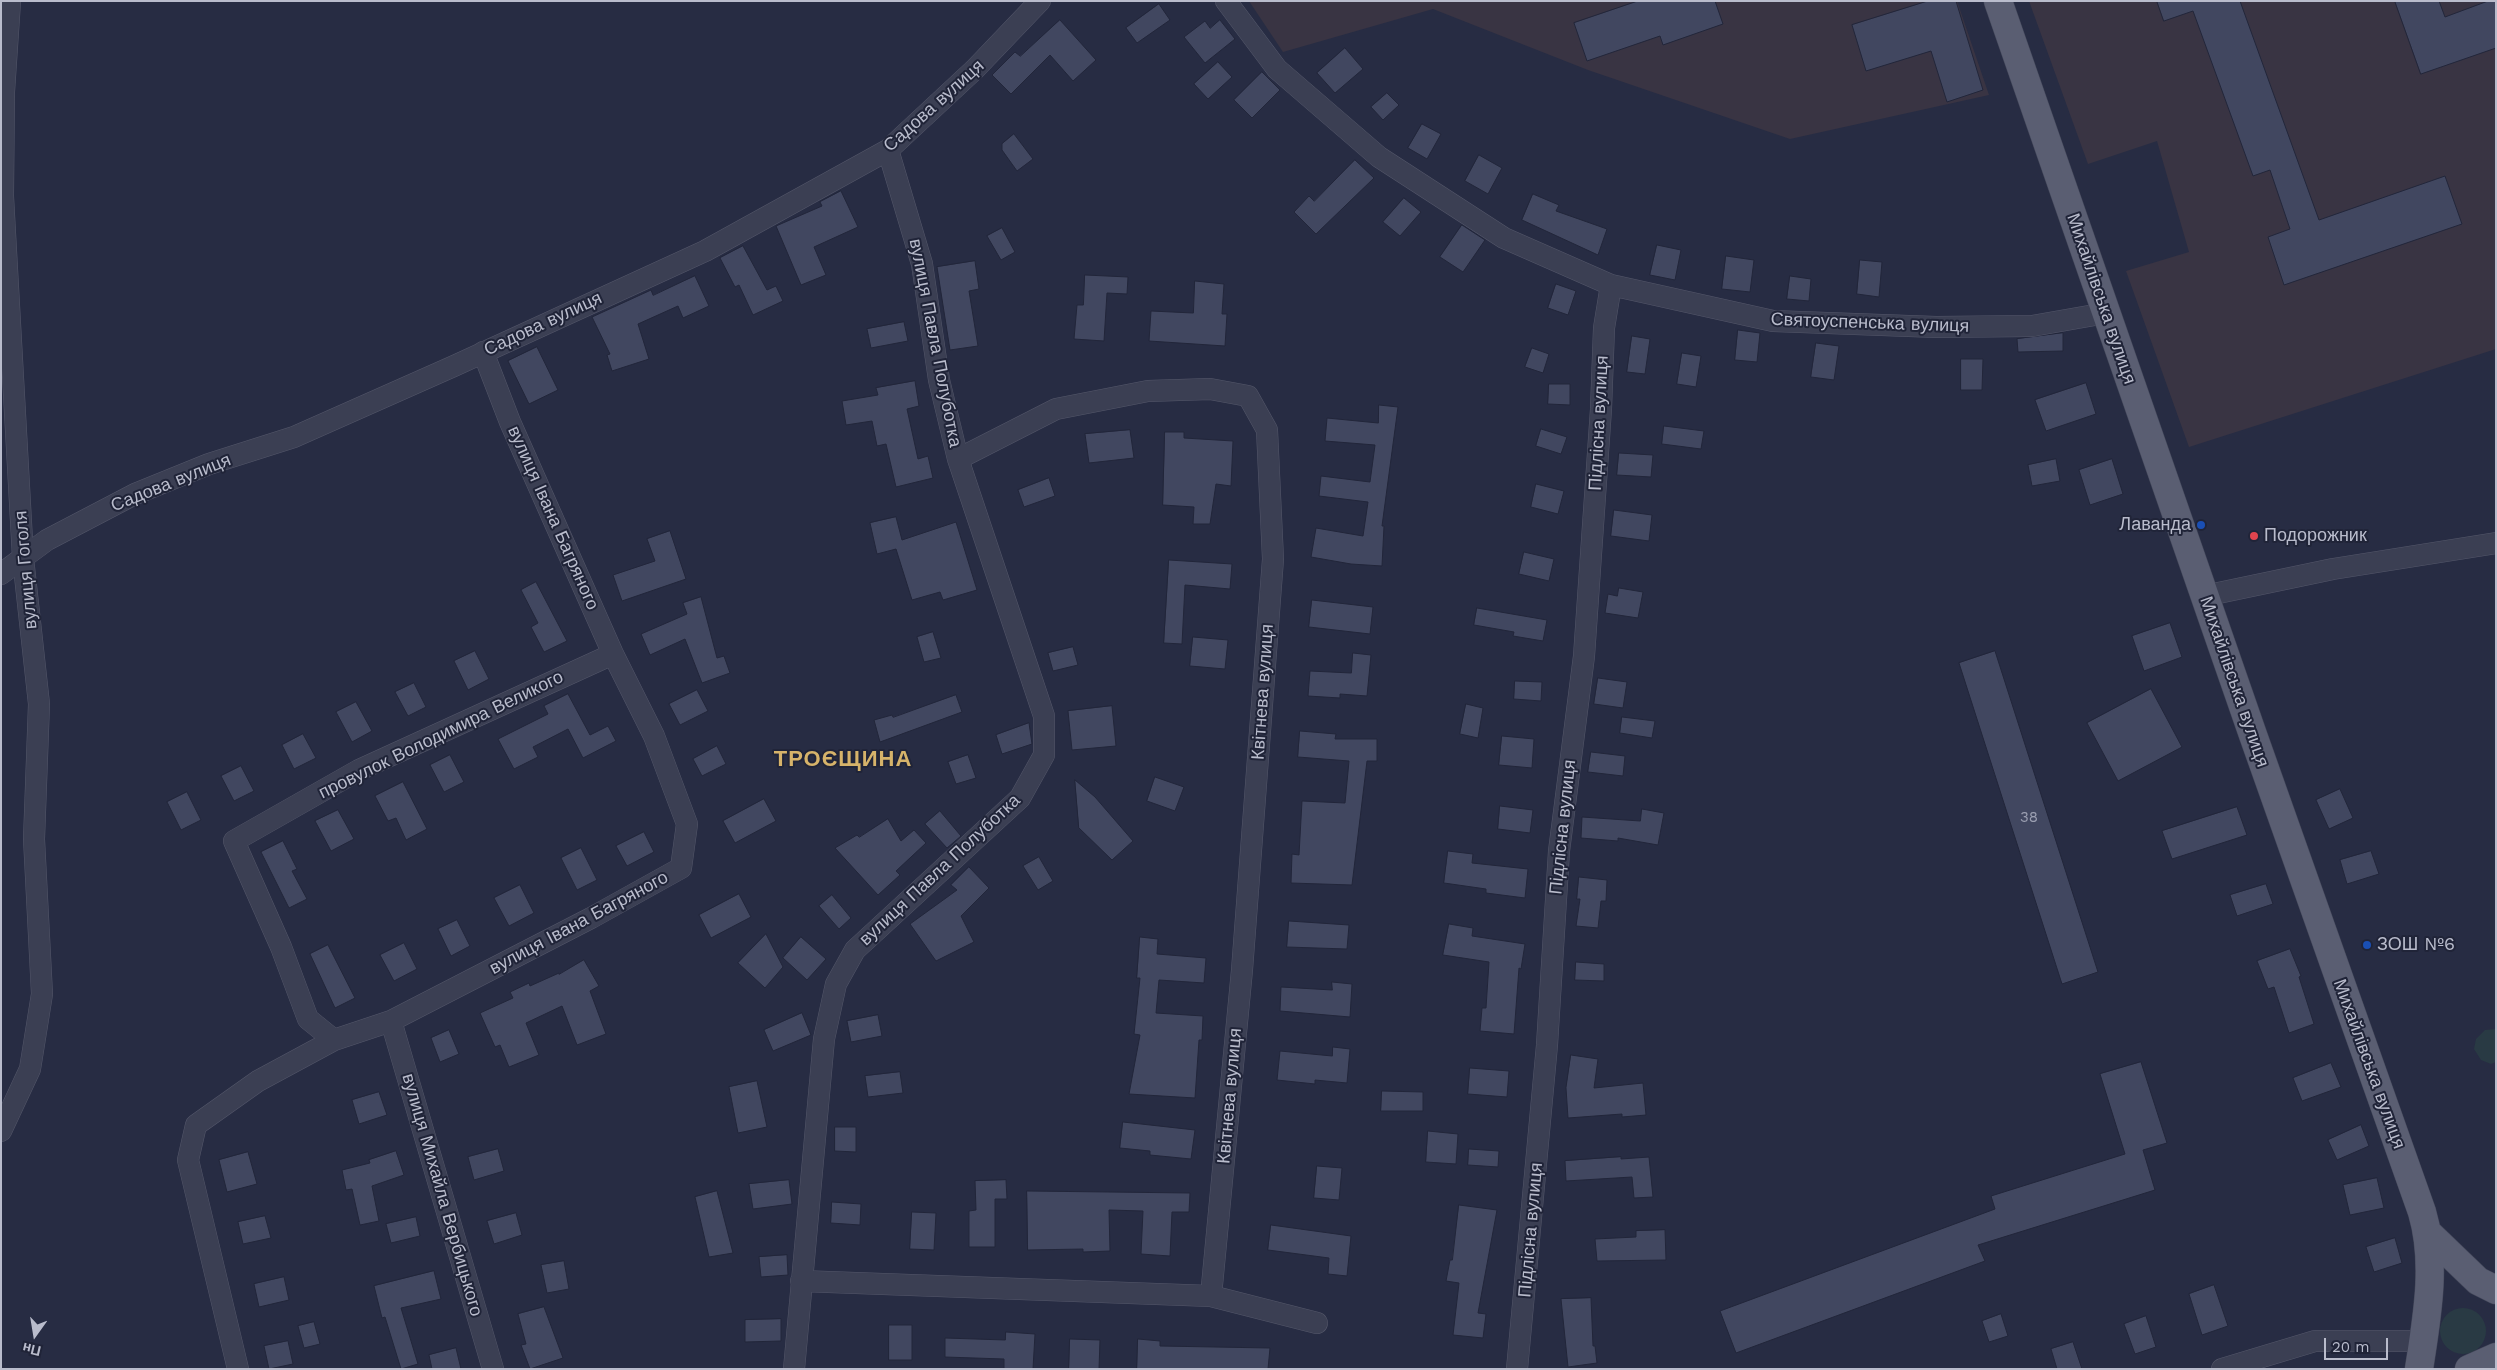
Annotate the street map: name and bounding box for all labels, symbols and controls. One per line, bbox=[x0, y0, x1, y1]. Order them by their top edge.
street label: Садова вулиця bbox=[879, 55, 989, 157]
street label: Михайлівська вулиця bbox=[2062, 211, 2140, 387]
street label: вулиця Павла Полуботка bbox=[904, 237, 966, 449]
street label: Садова вулиця bbox=[481, 287, 605, 361]
street label: Святоуспенська вулиця bbox=[1770, 309, 1970, 337]
street label: Підлісна вулиця bbox=[1585, 355, 1613, 491]
street label: вулиця Івана Багряного bbox=[503, 423, 603, 613]
street label: Садова вулиця bbox=[108, 449, 234, 517]
street label: вулиця Гоголя bbox=[10, 510, 42, 630]
place label: Лаванда bbox=[2119, 514, 2191, 536]
marker: Лаванда bbox=[2195, 519, 2207, 531]
place label: Подорожник bbox=[2264, 525, 2367, 547]
marker: Подорожник bbox=[2248, 530, 2260, 542]
street label: Михайлівська вулиця bbox=[2195, 594, 2273, 770]
street label: Квітнева вулиця bbox=[1247, 623, 1279, 761]
street label: провулок Володимира Великого bbox=[315, 666, 567, 804]
district label: ТРОЄЩИНА bbox=[773, 747, 913, 773]
street label: Підлісна вулиця bbox=[1545, 759, 1581, 895]
street label: вулиця Павла Полуботка bbox=[855, 790, 1025, 950]
house number: 38 bbox=[2020, 809, 2038, 827]
street label: вулиця Івана Багряного bbox=[486, 867, 672, 979]
place label: ЗОШ №6 bbox=[2377, 934, 2455, 956]
marker: ЗОШ №6 bbox=[2361, 939, 2373, 951]
street label: Михайлівська вулиця bbox=[2328, 976, 2410, 1152]
street label: Квітнева вулиця bbox=[1213, 1027, 1247, 1165]
street label: вулиця Михайла Вербицького bbox=[397, 1071, 487, 1319]
street label: Підлісна вулиця bbox=[1514, 1162, 1548, 1298]
north arrow bbox=[10, 1310, 60, 1360]
scale bar bbox=[2327, 1328, 2391, 1360]
text: 20 m bbox=[2332, 1338, 2370, 1356]
text: Пн bbox=[21, 1340, 42, 1359]

